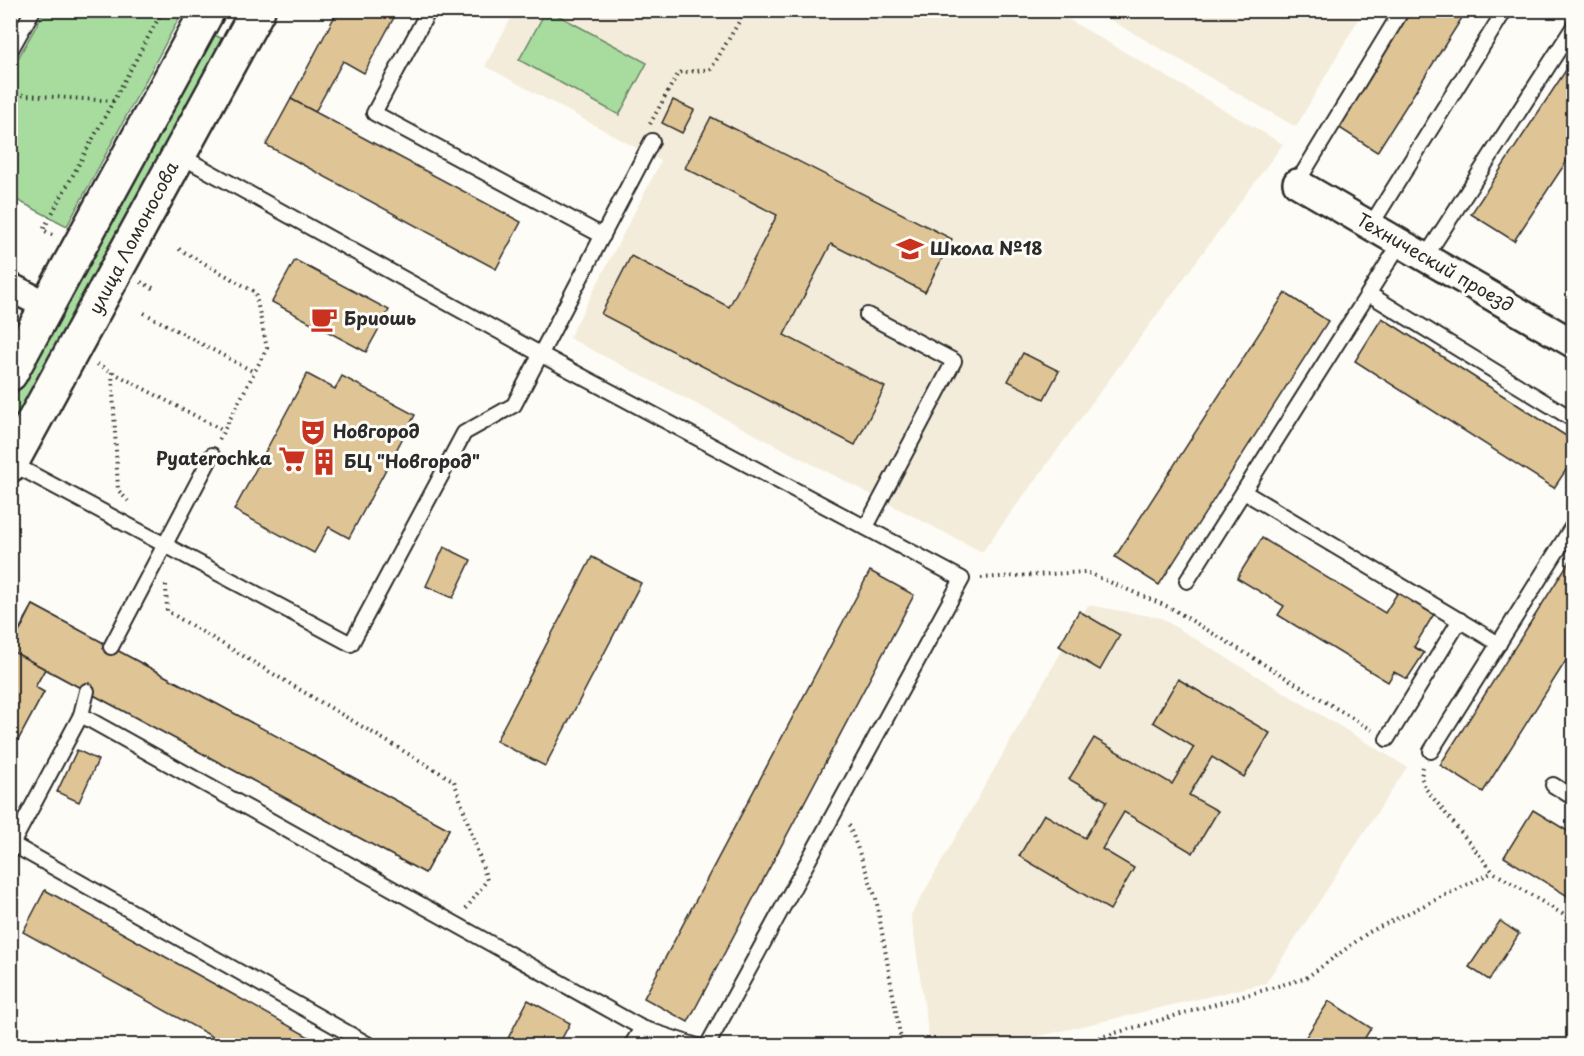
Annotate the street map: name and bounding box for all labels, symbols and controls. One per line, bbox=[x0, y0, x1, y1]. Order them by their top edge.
street label: улица Ломоносова bbox=[81, 155, 185, 319]
street label: Технический проезд bbox=[1352, 206, 1519, 318]
school or university icon: Школа №18 bbox=[895, 234, 925, 264]
place label: Школа №18 bbox=[930, 234, 1043, 261]
cafe icon: Бриошь bbox=[309, 304, 339, 334]
place label: Бриошь bbox=[344, 304, 416, 331]
theatre icon: Новгород bbox=[298, 417, 328, 447]
place label: Новгород bbox=[333, 417, 420, 444]
place label: Pyaterochka bbox=[156, 444, 272, 471]
supermarket icon: Pyaterochka bbox=[277, 444, 307, 474]
building icon: БЦ "Новгород" bbox=[309, 447, 339, 477]
place label: БЦ "Новгород" bbox=[344, 447, 480, 474]

